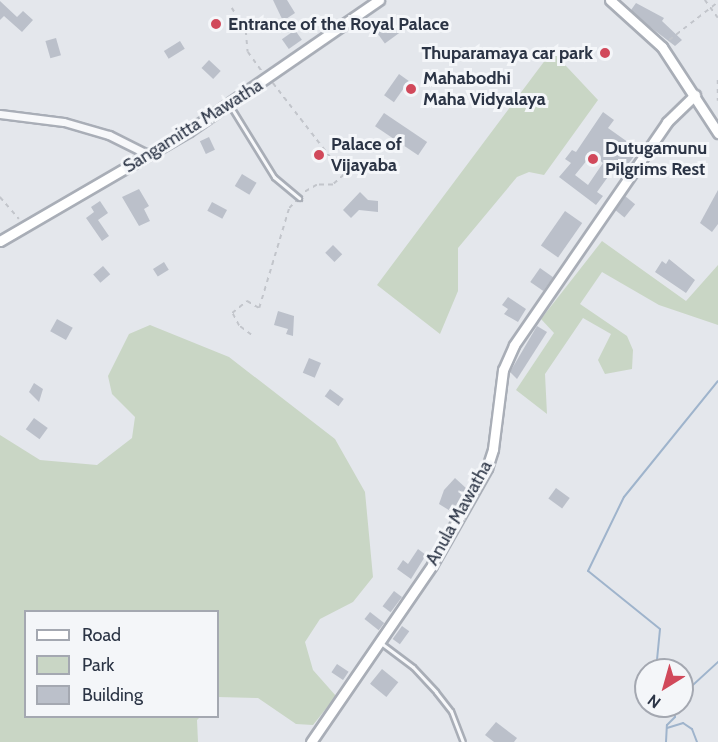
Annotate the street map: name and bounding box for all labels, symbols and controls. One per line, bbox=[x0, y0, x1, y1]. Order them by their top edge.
place label: Entrance of the Royal Palace bbox=[228, 13, 449, 35]
marker: Entrance of the Royal Palace bbox=[209, 17, 223, 31]
place label: Thuparamaya car park bbox=[421, 42, 593, 64]
marker: Thuparamaya car park bbox=[598, 46, 612, 60]
place label: Mahabodhi Maha Vidyalaya bbox=[423, 68, 546, 110]
street label: Sangamitta Mawatha bbox=[119, 74, 267, 178]
marker: Mahabodhi Maha Vidyalaya bbox=[404, 82, 418, 96]
place label: Palace of Vijayaba bbox=[331, 134, 402, 176]
place label: Dutugamunu Pilgrims Rest bbox=[605, 138, 707, 180]
marker: Palace of Vijayaba bbox=[312, 148, 326, 162]
marker: Dutugamunu Pilgrims Rest bbox=[586, 152, 600, 166]
street label: Anula Mawatha bbox=[421, 457, 497, 569]
legend bbox=[24, 610, 219, 718]
text: Road bbox=[82, 624, 121, 646]
text: Park bbox=[82, 654, 114, 676]
north arrow bbox=[634, 658, 694, 718]
text: Building bbox=[82, 684, 143, 706]
text: N bbox=[644, 690, 664, 712]

